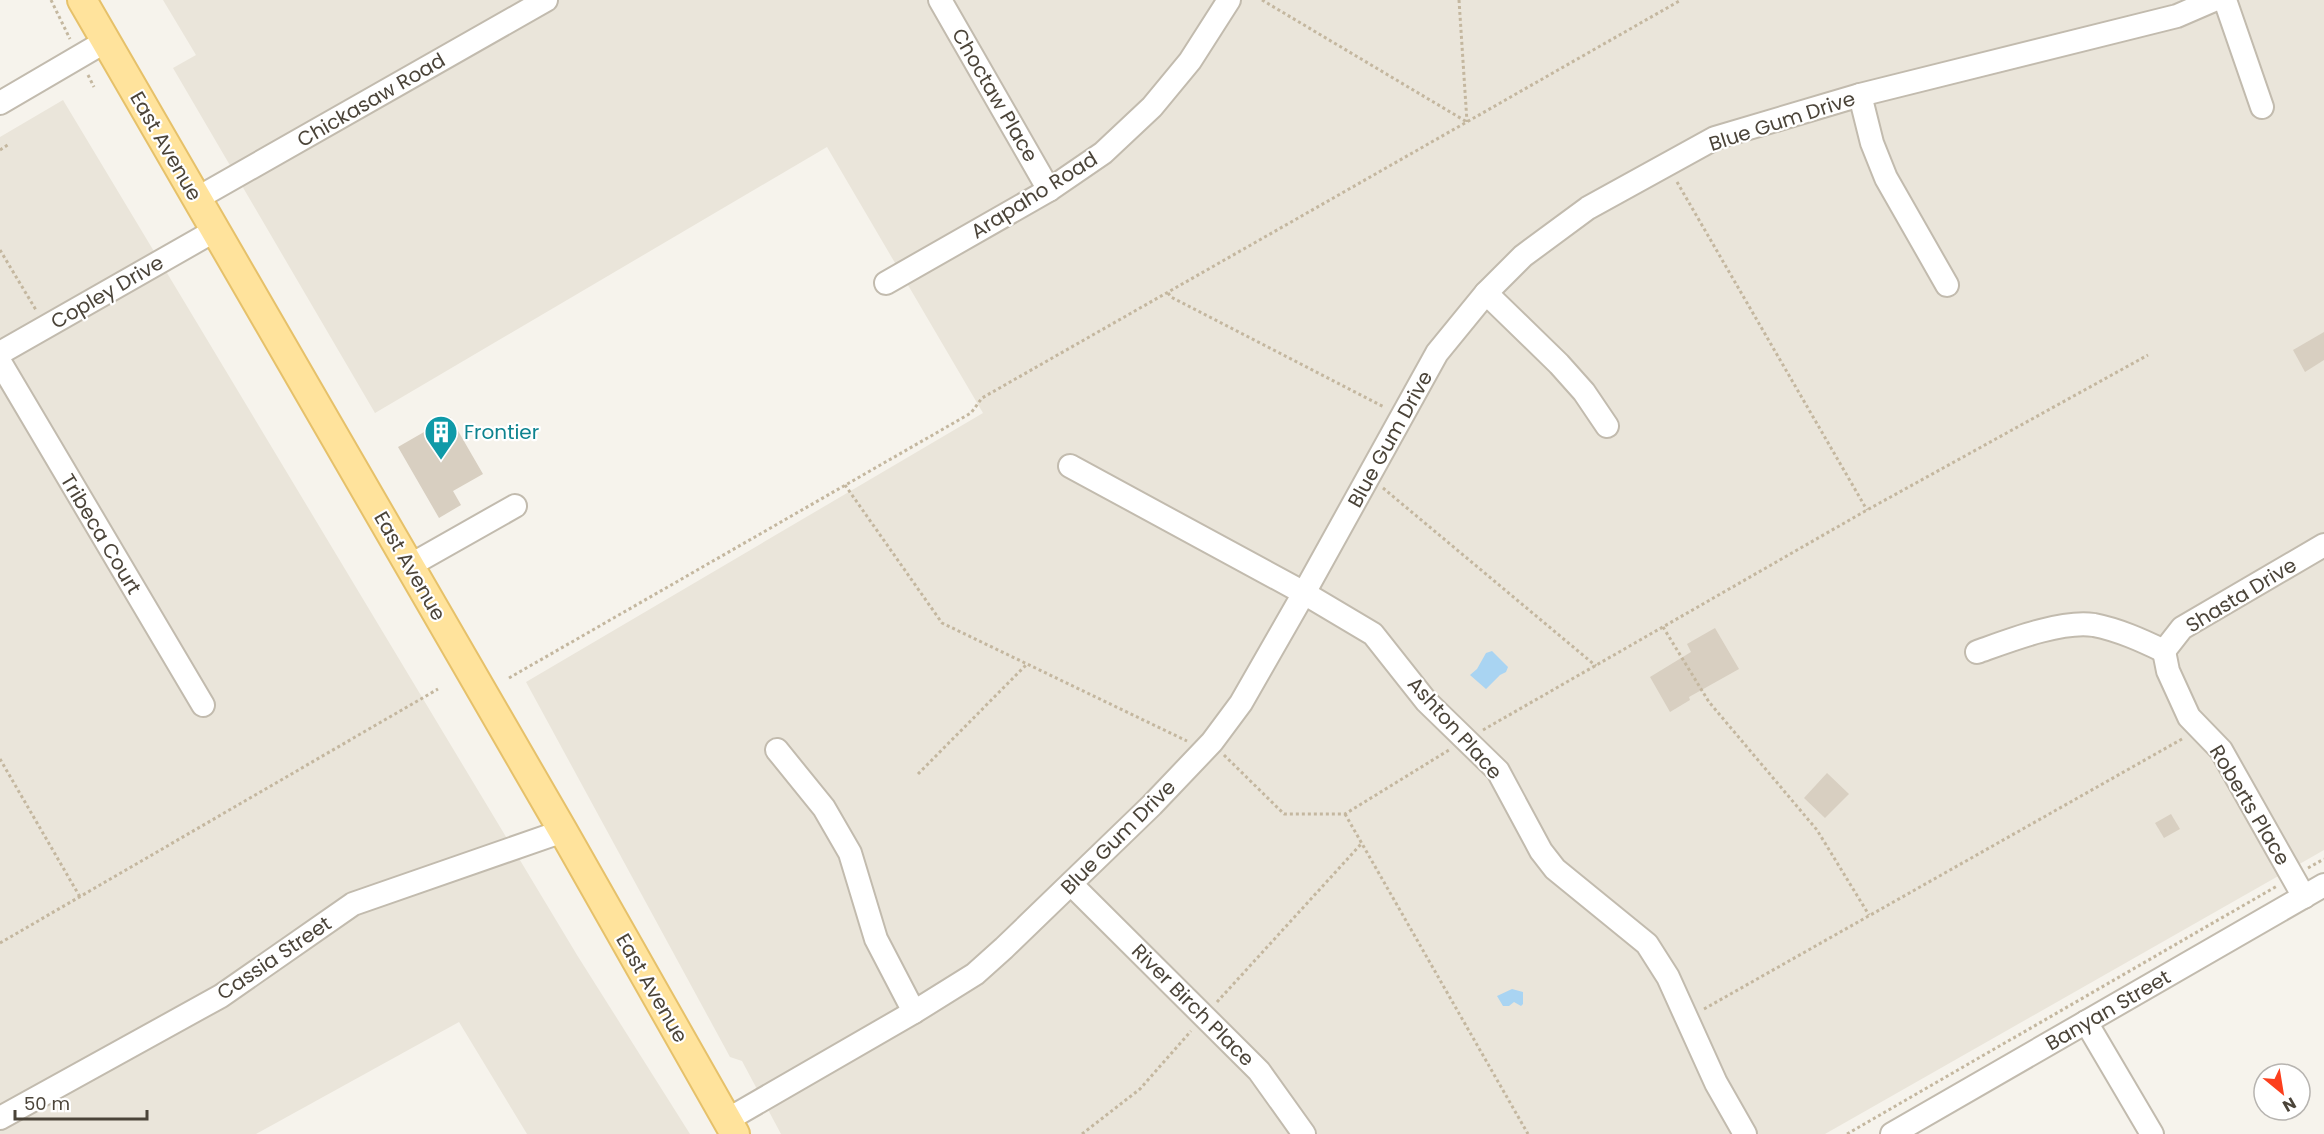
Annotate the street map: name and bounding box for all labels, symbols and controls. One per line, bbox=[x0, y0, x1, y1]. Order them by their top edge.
street label: Choctaw Place bbox=[945, 23, 1045, 167]
street label: Chickasaw Road bbox=[292, 46, 450, 154]
street label: Blue Gum Drive bbox=[1705, 84, 1859, 158]
street label: East Avenue bbox=[123, 86, 209, 206]
street label: Arapaho Road bbox=[965, 145, 1103, 245]
street label: Copley Drive bbox=[46, 248, 168, 336]
street label: Blue Gum Drive bbox=[1341, 366, 1439, 512]
building icon: Frontier bbox=[423, 414, 459, 461]
place label: Frontier bbox=[464, 418, 539, 446]
street label: Tribeca Court bbox=[54, 469, 148, 599]
street label: East Avenue bbox=[367, 506, 453, 626]
street label: Shasta Drive bbox=[2180, 551, 2302, 639]
street label: Ashton Place bbox=[1401, 671, 1509, 785]
street label: Roberts Place bbox=[2203, 740, 2297, 870]
street label: Blue Gum Drive bbox=[1054, 773, 1182, 901]
street label: Cassia Street bbox=[211, 909, 337, 1007]
street label: East Avenue bbox=[609, 928, 695, 1048]
street label: River Birch Place bbox=[1125, 937, 1261, 1073]
street label: Banyan Street bbox=[2040, 963, 2176, 1057]
north arrow bbox=[2252, 1062, 2312, 1122]
scale bar bbox=[15, 1083, 147, 1121]
text: 50 m bbox=[24, 1091, 70, 1116]
text: N bbox=[2278, 1092, 2300, 1118]

